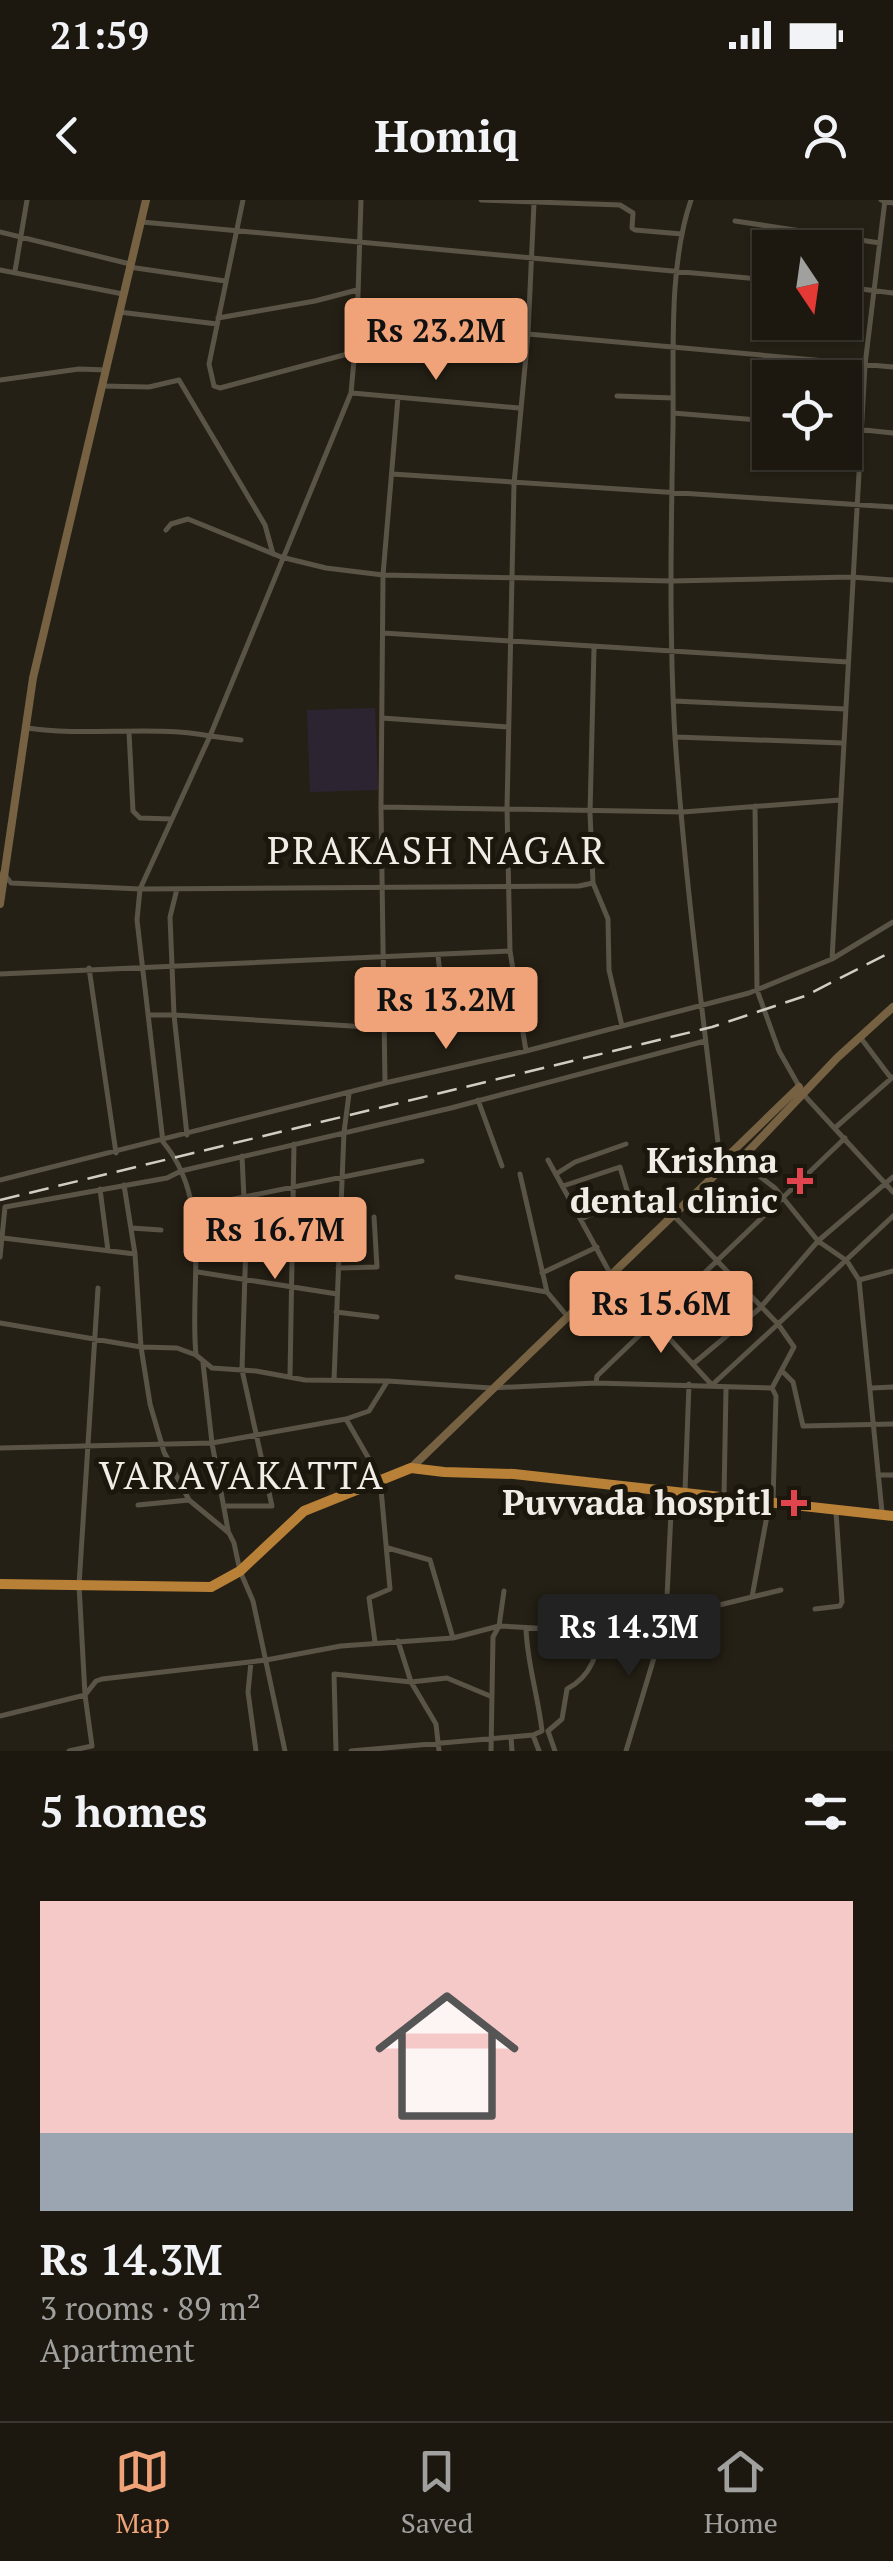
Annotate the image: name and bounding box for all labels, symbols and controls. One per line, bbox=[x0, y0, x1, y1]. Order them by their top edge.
text: 21:59 bbox=[50, 10, 149, 60]
text: Homiq bbox=[374, 105, 519, 165]
icon: back bbox=[40, 108, 95, 163]
icon: person bbox=[798, 108, 853, 163]
north arrow bbox=[752, 230, 862, 340]
map controls bbox=[752, 230, 862, 470]
pin: Rs 23.2M bbox=[333, 298, 539, 383]
text: Rs 23.2M bbox=[367, 309, 505, 351]
button: locate bbox=[752, 360, 862, 470]
district label: PRAKASH NAGAR bbox=[267, 825, 607, 875]
pin: Rs 13.2M bbox=[343, 967, 549, 1052]
text: Rs 13.2M bbox=[377, 978, 515, 1020]
place label: Krishna dental clinic bbox=[570, 1137, 778, 1223]
marker: Krishna dental clinic bbox=[787, 1168, 813, 1194]
pin: Rs 16.7M bbox=[172, 1197, 378, 1282]
text: Rs 16.7M bbox=[206, 1208, 344, 1250]
pin: Rs 15.6M bbox=[558, 1271, 764, 1356]
text: Rs 15.6M bbox=[592, 1282, 730, 1324]
district label: VARAVAKATTA bbox=[99, 1450, 385, 1500]
place label: Puvvada hospitl bbox=[502, 1479, 772, 1525]
marker: Puvvada hospitl bbox=[781, 1490, 807, 1516]
pin: Rs 14.3M bbox=[526, 1594, 732, 1679]
text: Rs 14.3M bbox=[560, 1605, 698, 1647]
text: 5 homes bbox=[40, 1783, 207, 1839]
icon: filters bbox=[798, 1784, 853, 1839]
icon: home bbox=[357, 1966, 537, 2146]
text: Rs 14.3M bbox=[40, 2231, 222, 2287]
text: 3 rooms · 89 m² bbox=[40, 2287, 261, 2329]
text: Apartment bbox=[40, 2329, 195, 2371]
tab: Map bbox=[115, 2444, 170, 2541]
tab: Saved bbox=[401, 2444, 473, 2541]
tab: Home bbox=[704, 2444, 778, 2541]

